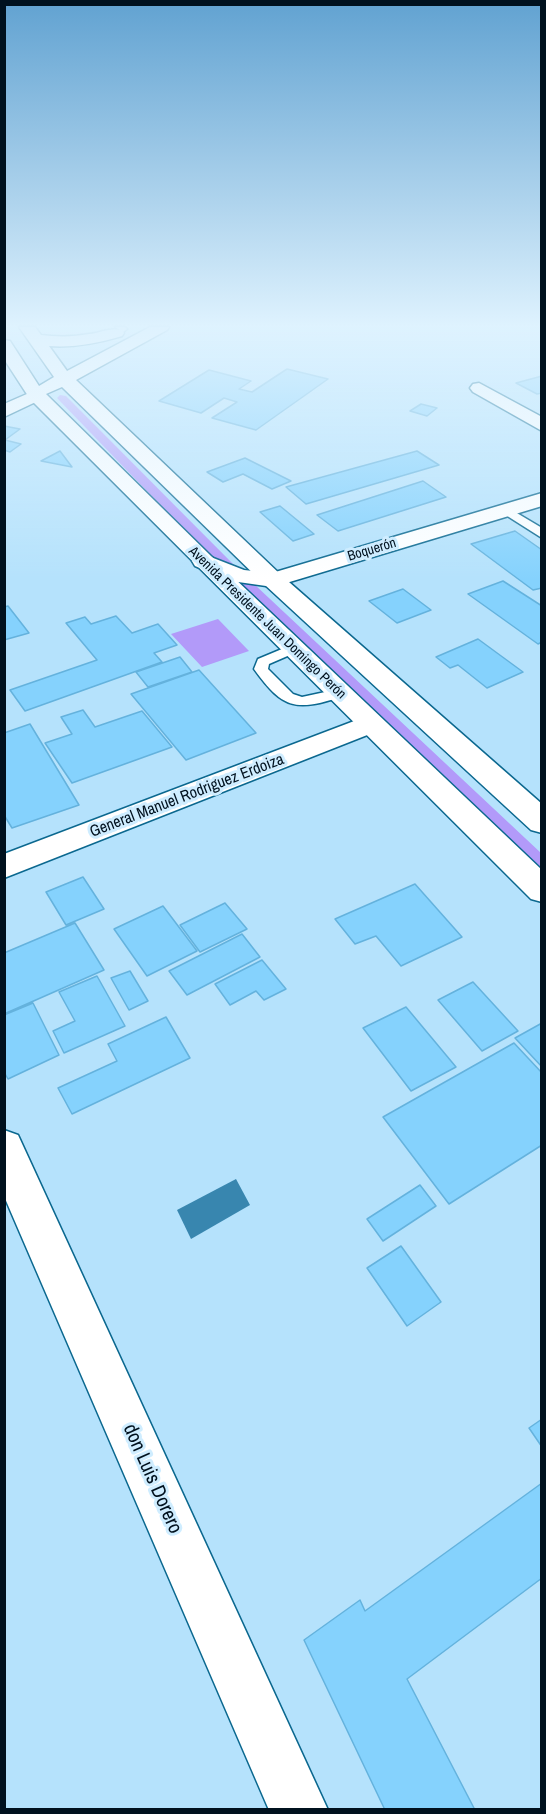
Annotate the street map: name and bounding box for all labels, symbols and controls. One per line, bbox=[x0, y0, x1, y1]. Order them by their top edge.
street label: Boquerón bbox=[346, 535, 398, 565]
street label: Avenida Presidente Juan Domingo Perón bbox=[185, 543, 349, 703]
street label: General Manuel Rodriguez Erdoiza bbox=[87, 750, 287, 842]
street label: don Luis Dorero bbox=[117, 1420, 187, 1538]

